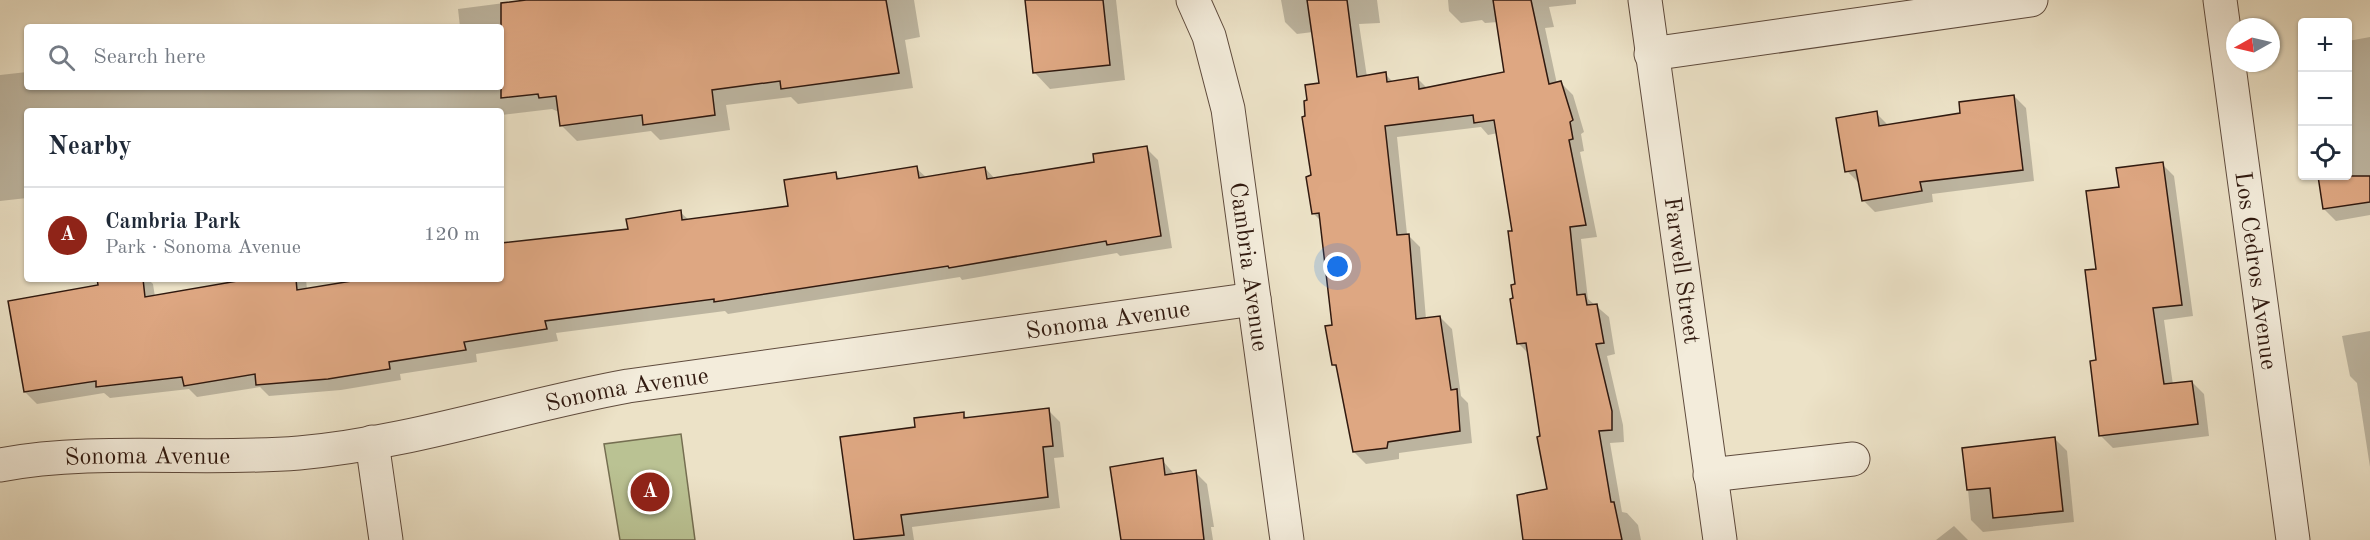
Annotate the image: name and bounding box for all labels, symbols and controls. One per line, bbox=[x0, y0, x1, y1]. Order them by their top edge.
north arrow bbox=[2226, 18, 2280, 72]
map controls bbox=[2298, 18, 2352, 180]
button: + bbox=[2298, 18, 2352, 72]
search box bbox=[24, 24, 504, 90]
icon: search bbox=[45, 41, 78, 74]
text: Search here bbox=[93, 46, 206, 68]
button: − bbox=[2298, 72, 2352, 126]
button: locate bbox=[2298, 126, 2352, 180]
text: Nearby bbox=[48, 134, 132, 160]
street label: Los Cedros Avenue bbox=[2229, 170, 2280, 372]
street label: Cambria Avenue bbox=[1224, 181, 1271, 353]
street label: Farwell Street bbox=[1658, 196, 1703, 346]
text: Cambria Park bbox=[105, 211, 241, 233]
text: A bbox=[60, 225, 75, 245]
text: 120 m bbox=[424, 225, 480, 245]
text: Park · Sonoma Avenue bbox=[105, 238, 301, 258]
your location bbox=[1323, 252, 1352, 281]
street label: Sonoma Avenue bbox=[1024, 298, 1192, 345]
street label: Sonoma Avenue bbox=[543, 365, 710, 417]
street label: Sonoma Avenue bbox=[64, 445, 230, 471]
pin: A bbox=[630, 470, 670, 514]

